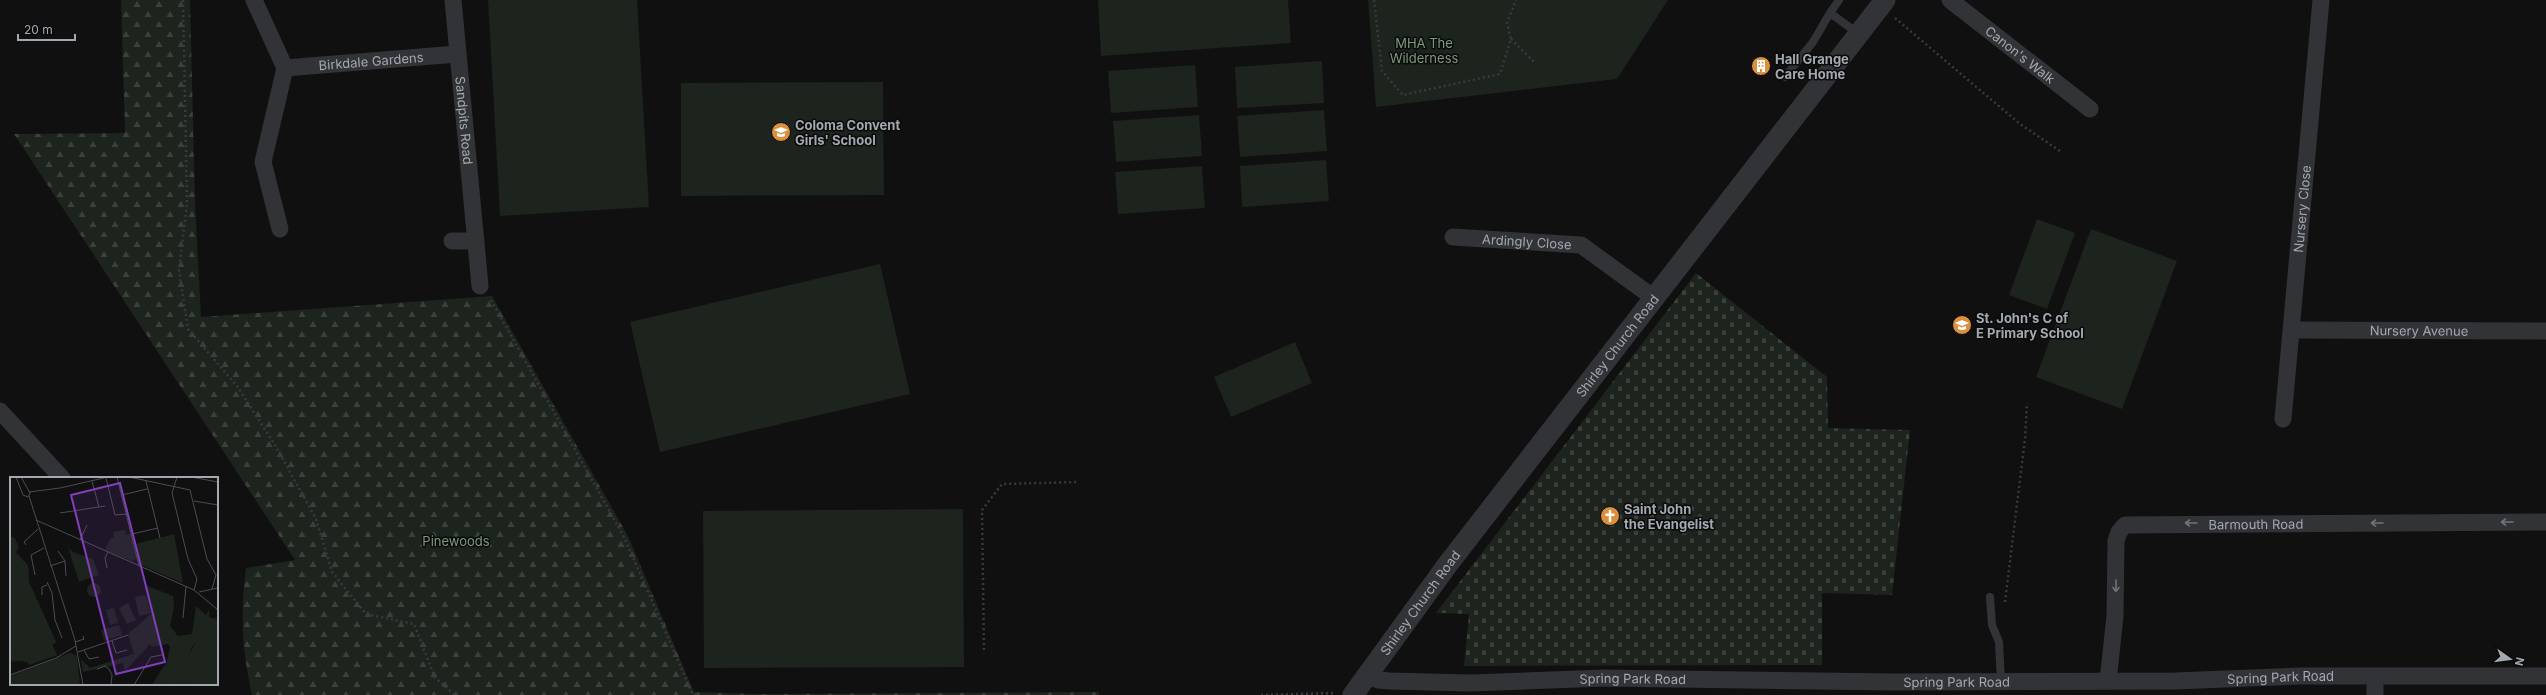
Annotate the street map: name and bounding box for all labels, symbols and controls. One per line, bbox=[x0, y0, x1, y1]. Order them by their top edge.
scale bar bbox=[18, 16, 75, 42]
text: 20 m bbox=[24, 22, 53, 37]
street label: Canon's Walk bbox=[1982, 23, 2058, 87]
park label: MHA The Wilderness bbox=[1390, 35, 1458, 66]
street label: Birkdale Gardens bbox=[318, 49, 424, 73]
place label: Hall Grange Care Home bbox=[1775, 51, 1849, 82]
building icon: Hall Grange Care Home bbox=[1750, 55, 1772, 77]
street label: Sandpits Road bbox=[452, 76, 476, 165]
place label: Coloma Convent Girls' School bbox=[795, 117, 900, 148]
school or university icon: Coloma Convent Girls' School bbox=[770, 121, 792, 143]
street label: Nursery Close bbox=[2290, 164, 2314, 253]
street label: Ardingly Close bbox=[1482, 231, 1572, 252]
street label: Shirley Church Road bbox=[1572, 291, 1662, 400]
place label: St. John's C of E Primary School bbox=[1976, 310, 2084, 341]
school or university icon: St. John's C of E Primary School bbox=[1951, 314, 1973, 336]
street label: Nursery Avenue bbox=[2370, 322, 2468, 339]
inset map bbox=[10, 477, 218, 685]
place label: Saint John the Evangelist bbox=[1624, 501, 1714, 532]
church icon: Saint John the Evangelist bbox=[1599, 505, 1621, 527]
street label: Barmouth Road bbox=[2208, 516, 2303, 532]
one-way arrow bbox=[2501, 518, 2514, 526]
one-way arrow bbox=[2185, 519, 2198, 527]
one-way arrow bbox=[2371, 519, 2384, 527]
park label: Pinewoods bbox=[422, 533, 490, 549]
street label: Shirley Church Road bbox=[1377, 547, 1463, 658]
one-way arrow bbox=[2112, 579, 2120, 592]
north arrow bbox=[2490, 639, 2530, 679]
text: N bbox=[2512, 656, 2528, 667]
street label: Spring Park Road bbox=[2227, 668, 2334, 687]
street label: Spring Park Road bbox=[1579, 670, 1686, 687]
street label: Spring Park Road bbox=[1903, 674, 2010, 690]

